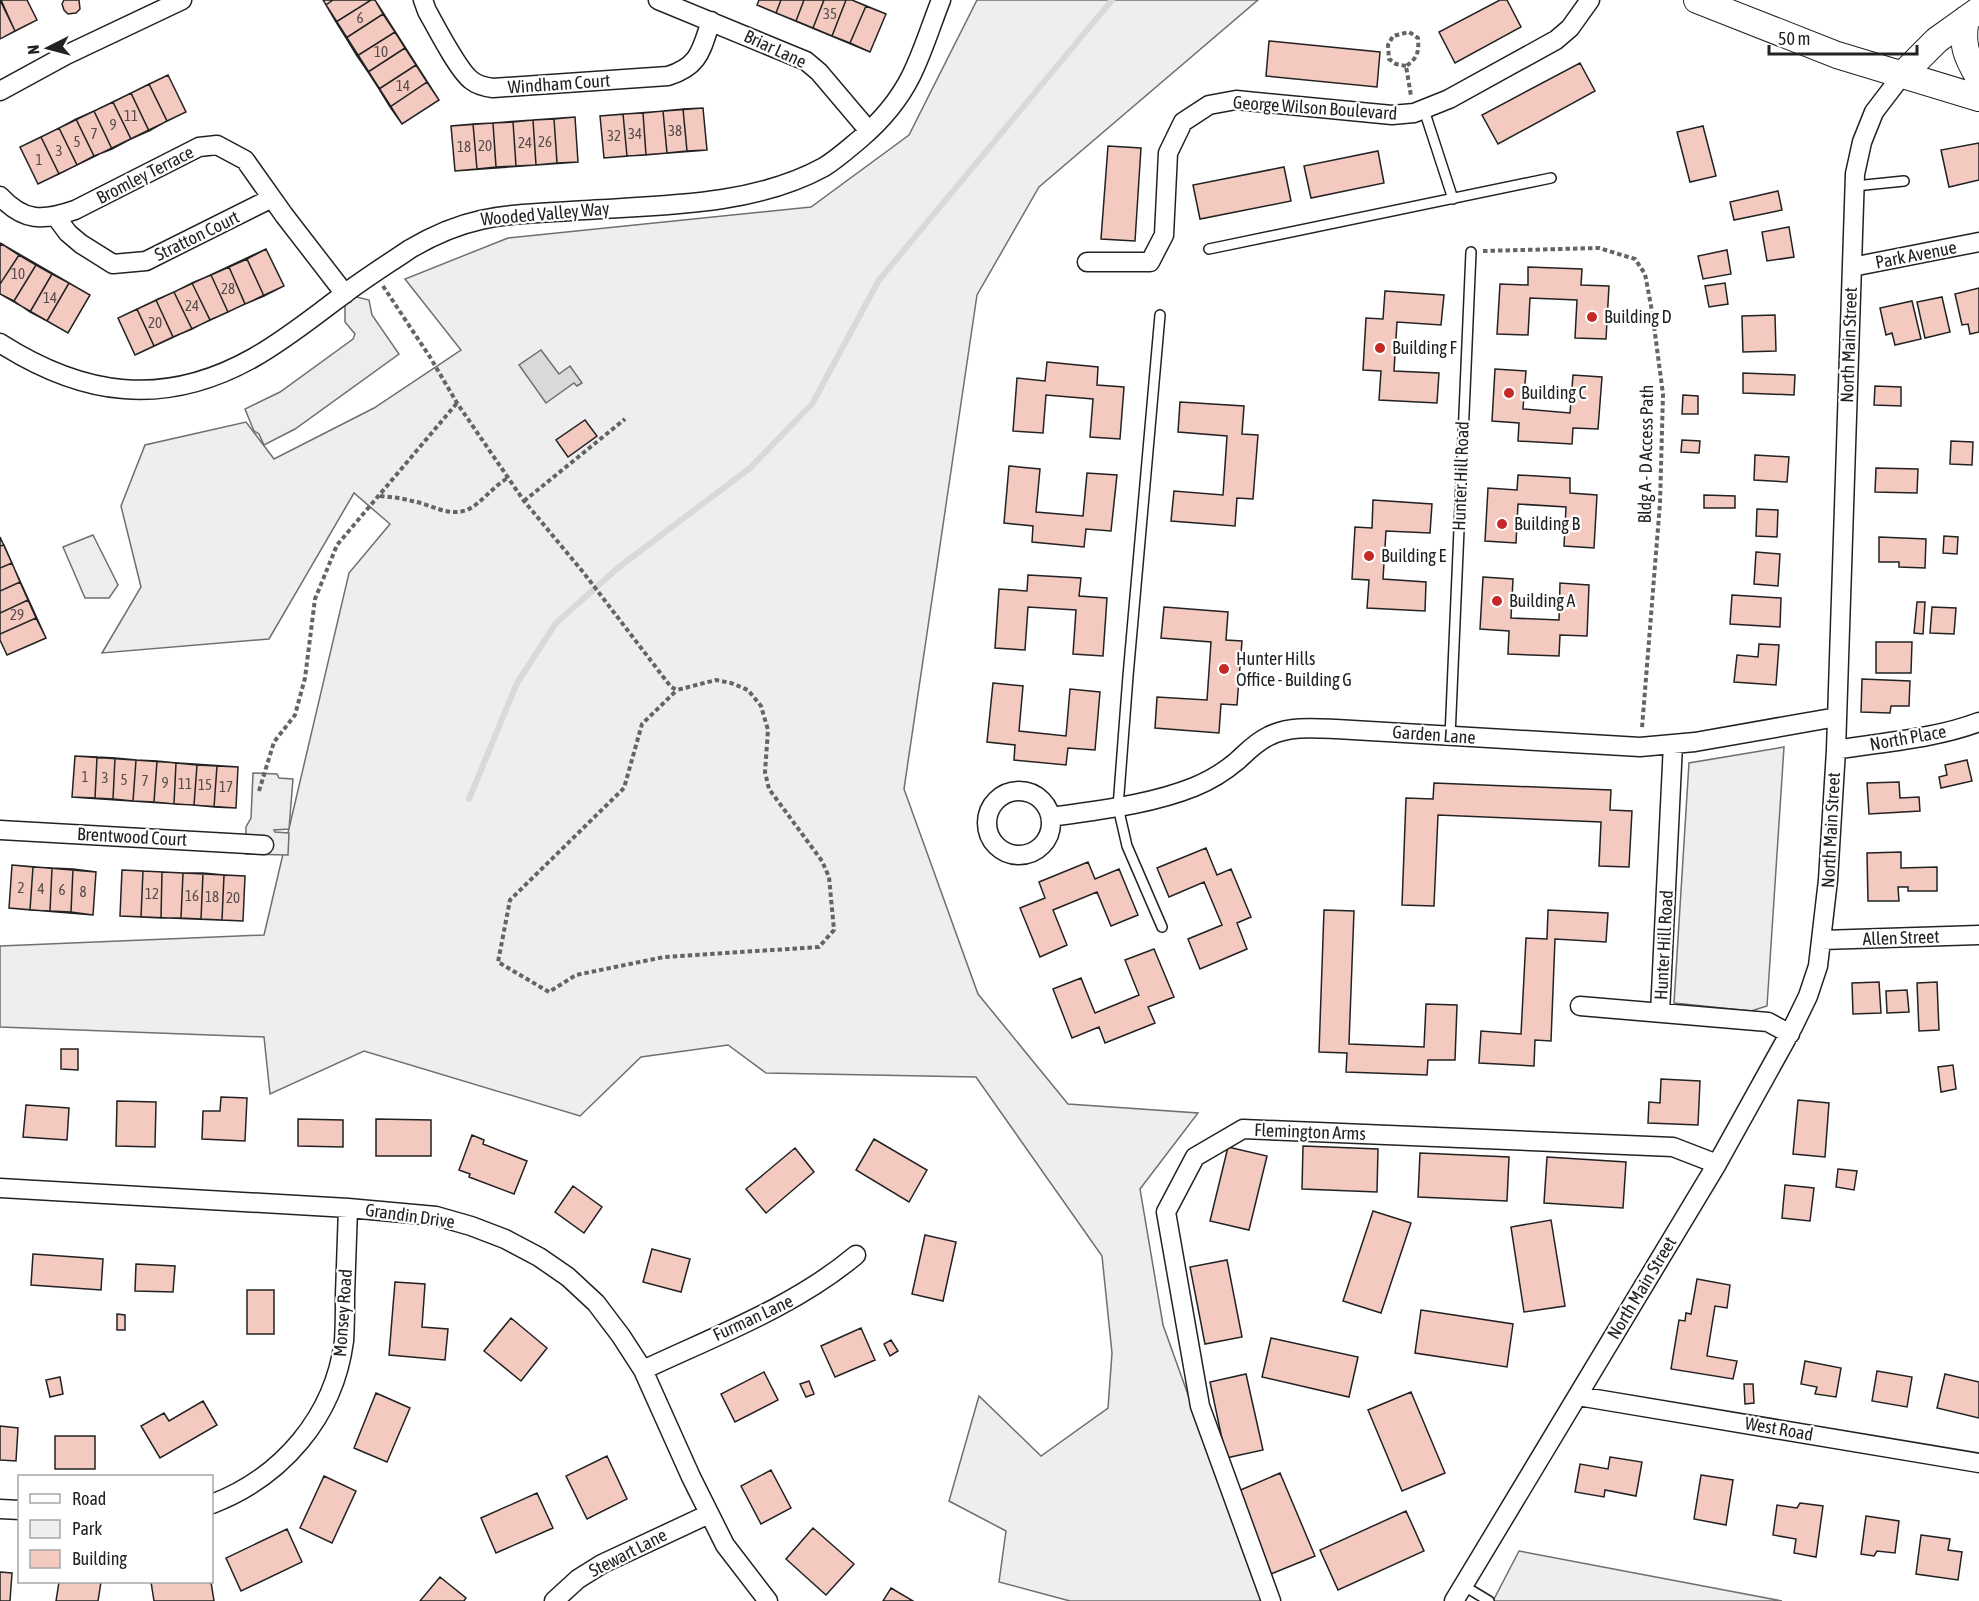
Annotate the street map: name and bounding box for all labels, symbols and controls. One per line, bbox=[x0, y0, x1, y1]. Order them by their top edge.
house number: 35 bbox=[823, 5, 837, 22]
house number: 6 bbox=[356, 9, 364, 26]
north arrow bbox=[18, 18, 78, 78]
scale bar bbox=[1769, 18, 1918, 56]
street label: Briar Lane bbox=[741, 25, 810, 72]
text: 50 m bbox=[1778, 28, 1810, 49]
house number: 10 bbox=[374, 43, 388, 60]
text: N bbox=[24, 44, 43, 55]
street label: Windham Court bbox=[507, 69, 611, 98]
house number: 14 bbox=[396, 77, 410, 94]
street label: George Wilson Boulevard bbox=[1232, 91, 1398, 124]
house number: 11 bbox=[124, 107, 138, 124]
house number: 9 bbox=[109, 116, 117, 133]
house number: 38 bbox=[668, 122, 682, 139]
house number: 7 bbox=[90, 125, 98, 142]
house number: 34 bbox=[628, 125, 642, 142]
house number: 32 bbox=[607, 127, 621, 144]
house number: 5 bbox=[73, 133, 81, 150]
house number: 26 bbox=[538, 133, 552, 150]
house number: 24 bbox=[518, 134, 532, 151]
house number: 20 bbox=[478, 137, 492, 154]
house number: 18 bbox=[457, 138, 471, 155]
street label: Bromley Terrace bbox=[93, 141, 197, 208]
house number: 3 bbox=[55, 142, 63, 159]
house number: 1 bbox=[35, 151, 43, 168]
street label: Wooded Valley Way bbox=[480, 197, 610, 230]
street label: Stratton Court bbox=[151, 206, 242, 265]
street label: Park Avenue bbox=[1873, 236, 1958, 273]
house number: 10 bbox=[11, 265, 25, 282]
house number: 28 bbox=[221, 280, 235, 297]
street label: North Main Street bbox=[1836, 287, 1861, 403]
house number: 14 bbox=[43, 289, 57, 306]
house number: 24 bbox=[185, 297, 199, 314]
place label: Building D bbox=[1604, 306, 1672, 327]
marker: Building D bbox=[1585, 310, 1599, 324]
house number: 20 bbox=[148, 314, 162, 331]
place label: Building F bbox=[1392, 337, 1458, 358]
marker: Building F bbox=[1373, 341, 1387, 355]
place label: Building C bbox=[1521, 382, 1587, 403]
street label: Bldg A - D Access Path bbox=[1634, 384, 1657, 524]
marker: Building C bbox=[1502, 386, 1516, 400]
street label: Hunter Hill Road bbox=[1448, 421, 1473, 531]
place label: Building B bbox=[1514, 513, 1581, 534]
marker: Building B bbox=[1495, 517, 1509, 531]
place label: Building E bbox=[1381, 545, 1447, 566]
marker: Building E bbox=[1362, 549, 1376, 563]
place label: Building A bbox=[1509, 590, 1576, 611]
marker: Building A bbox=[1490, 594, 1504, 608]
house number: 29 bbox=[10, 606, 24, 623]
place label: Hunter Hills Office - Building G bbox=[1236, 648, 1352, 690]
marker: Hunter Hills Office - Building G bbox=[1217, 662, 1231, 676]
street label: North Place bbox=[1868, 720, 1948, 755]
street label: Garden Lane bbox=[1392, 721, 1476, 748]
house number: 1 bbox=[81, 768, 89, 785]
house number: 3 bbox=[101, 769, 109, 786]
house number: 5 bbox=[120, 771, 128, 788]
house number: 7 bbox=[141, 772, 149, 789]
street label: North Main Street bbox=[1817, 772, 1844, 888]
house number: 9 bbox=[161, 774, 169, 791]
house number: 11 bbox=[178, 775, 192, 792]
house number: 15 bbox=[198, 776, 212, 793]
house number: 17 bbox=[219, 778, 233, 795]
street label: Brentwood Court bbox=[77, 823, 187, 850]
house number: 2 bbox=[17, 879, 25, 896]
house number: 4 bbox=[37, 880, 45, 897]
house number: 6 bbox=[58, 881, 66, 898]
house number: 8 bbox=[79, 883, 87, 900]
house number: 12 bbox=[145, 885, 159, 902]
house number: 16 bbox=[185, 887, 199, 904]
house number: 18 bbox=[205, 888, 219, 905]
house number: 20 bbox=[226, 889, 240, 906]
street label: Hunter Hill Road bbox=[1650, 890, 1677, 1000]
street label: Allen Street bbox=[1862, 926, 1940, 949]
street label: Flemington Arms bbox=[1254, 1119, 1366, 1144]
street label: Grandin Drive bbox=[364, 1199, 456, 1232]
street label: North Main Street bbox=[1603, 1233, 1680, 1343]
street label: Monsey Road bbox=[329, 1268, 356, 1358]
street label: Furman Lane bbox=[709, 1290, 796, 1345]
street label: West Road bbox=[1743, 1412, 1815, 1445]
legend bbox=[18, 1475, 213, 1583]
text: Road bbox=[72, 1488, 106, 1509]
text: Park bbox=[72, 1518, 102, 1539]
street label: Stewart Lane bbox=[585, 1524, 670, 1581]
text: Building bbox=[72, 1548, 127, 1569]

